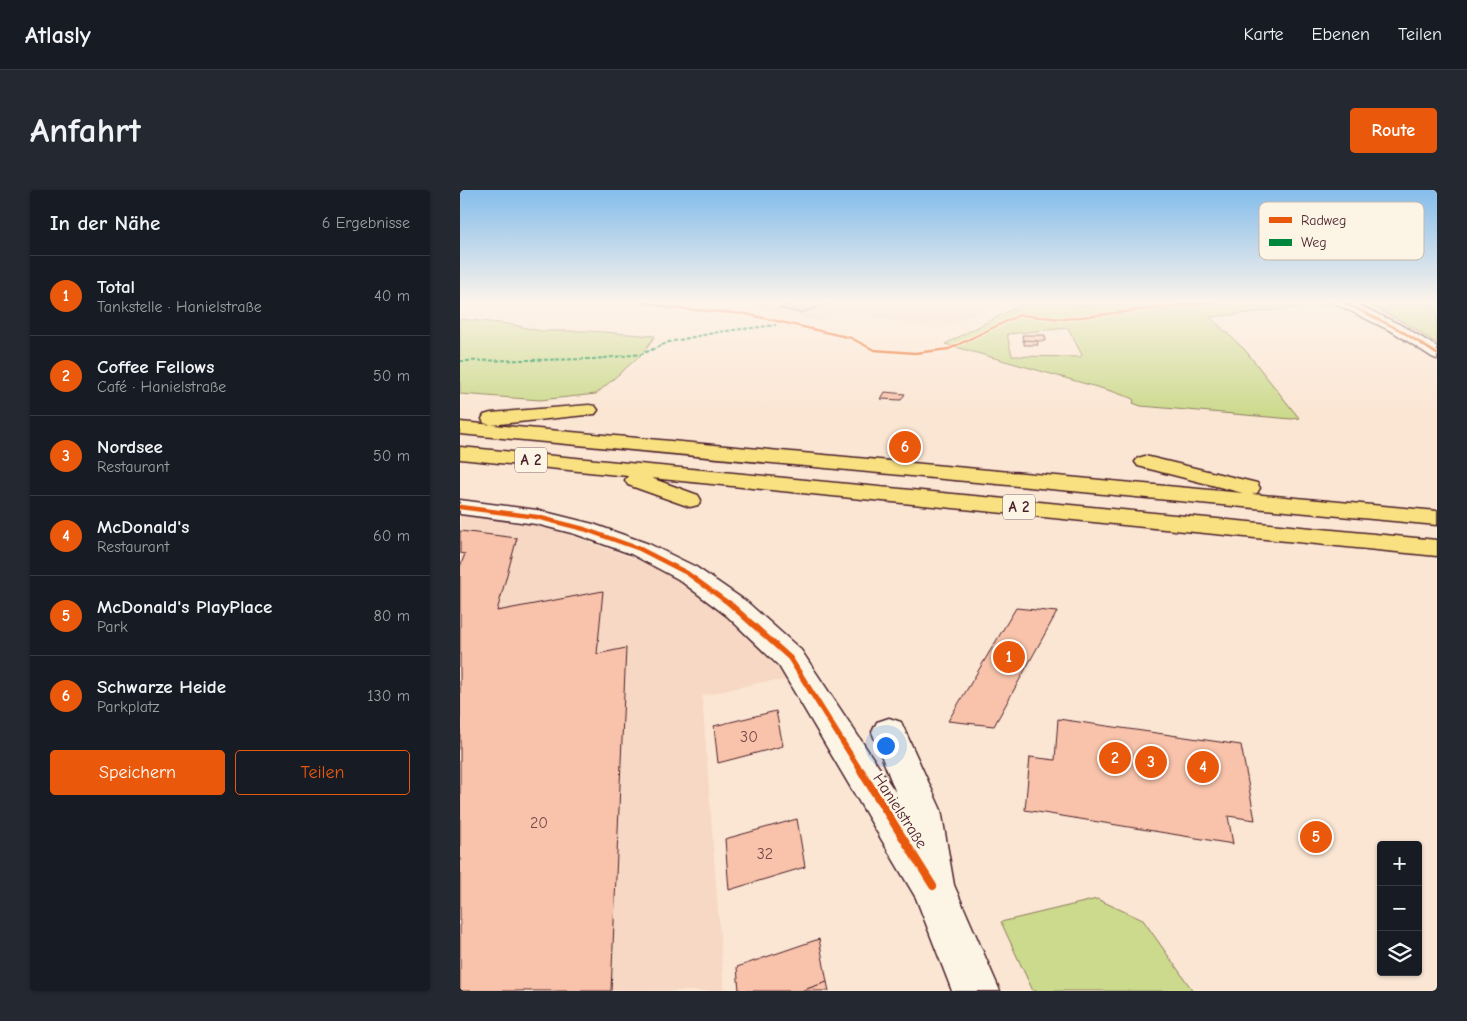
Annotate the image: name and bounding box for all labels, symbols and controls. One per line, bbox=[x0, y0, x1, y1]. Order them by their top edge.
text: Atlasly bbox=[25, 21, 91, 49]
text: Karte bbox=[1243, 24, 1284, 45]
text: Ebenen bbox=[1312, 24, 1370, 45]
text: Teilen bbox=[1398, 24, 1442, 45]
button: Route bbox=[1350, 108, 1437, 153]
text: Anfahrt bbox=[30, 110, 141, 151]
legend bbox=[1259, 202, 1424, 260]
text: In der Nähe bbox=[50, 211, 160, 235]
text: Radweg bbox=[1301, 212, 1346, 229]
text: 6 Ergebnisse bbox=[322, 214, 410, 232]
text: Weg bbox=[1301, 234, 1327, 251]
text: Total bbox=[97, 276, 135, 298]
text: 1 bbox=[63, 287, 69, 305]
text: 40 m bbox=[374, 287, 410, 305]
text: Tankstelle · Hanielstraße bbox=[97, 298, 262, 316]
text: Coffee Fellows bbox=[97, 356, 214, 378]
text: 2 bbox=[62, 367, 70, 385]
text: 50 m bbox=[373, 367, 410, 385]
text: Café · Hanielstraße bbox=[97, 378, 226, 396]
pin: 6 bbox=[889, 428, 921, 466]
text: Nordsee bbox=[97, 436, 163, 458]
text: 3 bbox=[62, 447, 70, 465]
text: 50 m bbox=[373, 447, 410, 465]
road number: A 2 bbox=[515, 448, 547, 472]
text: Restaurant bbox=[97, 458, 169, 476]
road number: A 2 bbox=[1003, 494, 1035, 520]
text: McDonald's bbox=[97, 516, 189, 538]
text: 4 bbox=[62, 527, 70, 545]
text: 60 m bbox=[373, 527, 410, 545]
text: Restaurant bbox=[97, 538, 169, 556]
text: McDonald's PlayPlace bbox=[97, 596, 272, 618]
text: 5 bbox=[62, 607, 70, 625]
text: 80 m bbox=[373, 607, 410, 625]
text: Park bbox=[97, 618, 128, 636]
pin: 1 bbox=[993, 638, 1025, 676]
text: Schwarze Heide bbox=[97, 676, 226, 698]
text: 6 bbox=[62, 687, 70, 705]
text: 130 m bbox=[367, 687, 410, 705]
text: Parkplatz bbox=[97, 698, 159, 716]
house number: 30 bbox=[740, 728, 758, 746]
your location bbox=[873, 733, 899, 759]
pin: 2 bbox=[1099, 739, 1131, 777]
pin: 3 bbox=[1135, 743, 1167, 781]
pin: 4 bbox=[1187, 748, 1219, 786]
button: Speichern bbox=[50, 750, 225, 795]
button: Teilen bbox=[235, 750, 410, 795]
street label: Hanielstraße bbox=[869, 770, 931, 852]
house number: 20 bbox=[530, 814, 548, 832]
pin: 5 bbox=[1300, 818, 1332, 856]
map controls bbox=[1377, 841, 1422, 976]
button: + bbox=[1377, 841, 1422, 886]
house number: 32 bbox=[757, 845, 773, 863]
button: − bbox=[1377, 886, 1422, 931]
button: layers bbox=[1377, 931, 1422, 976]

